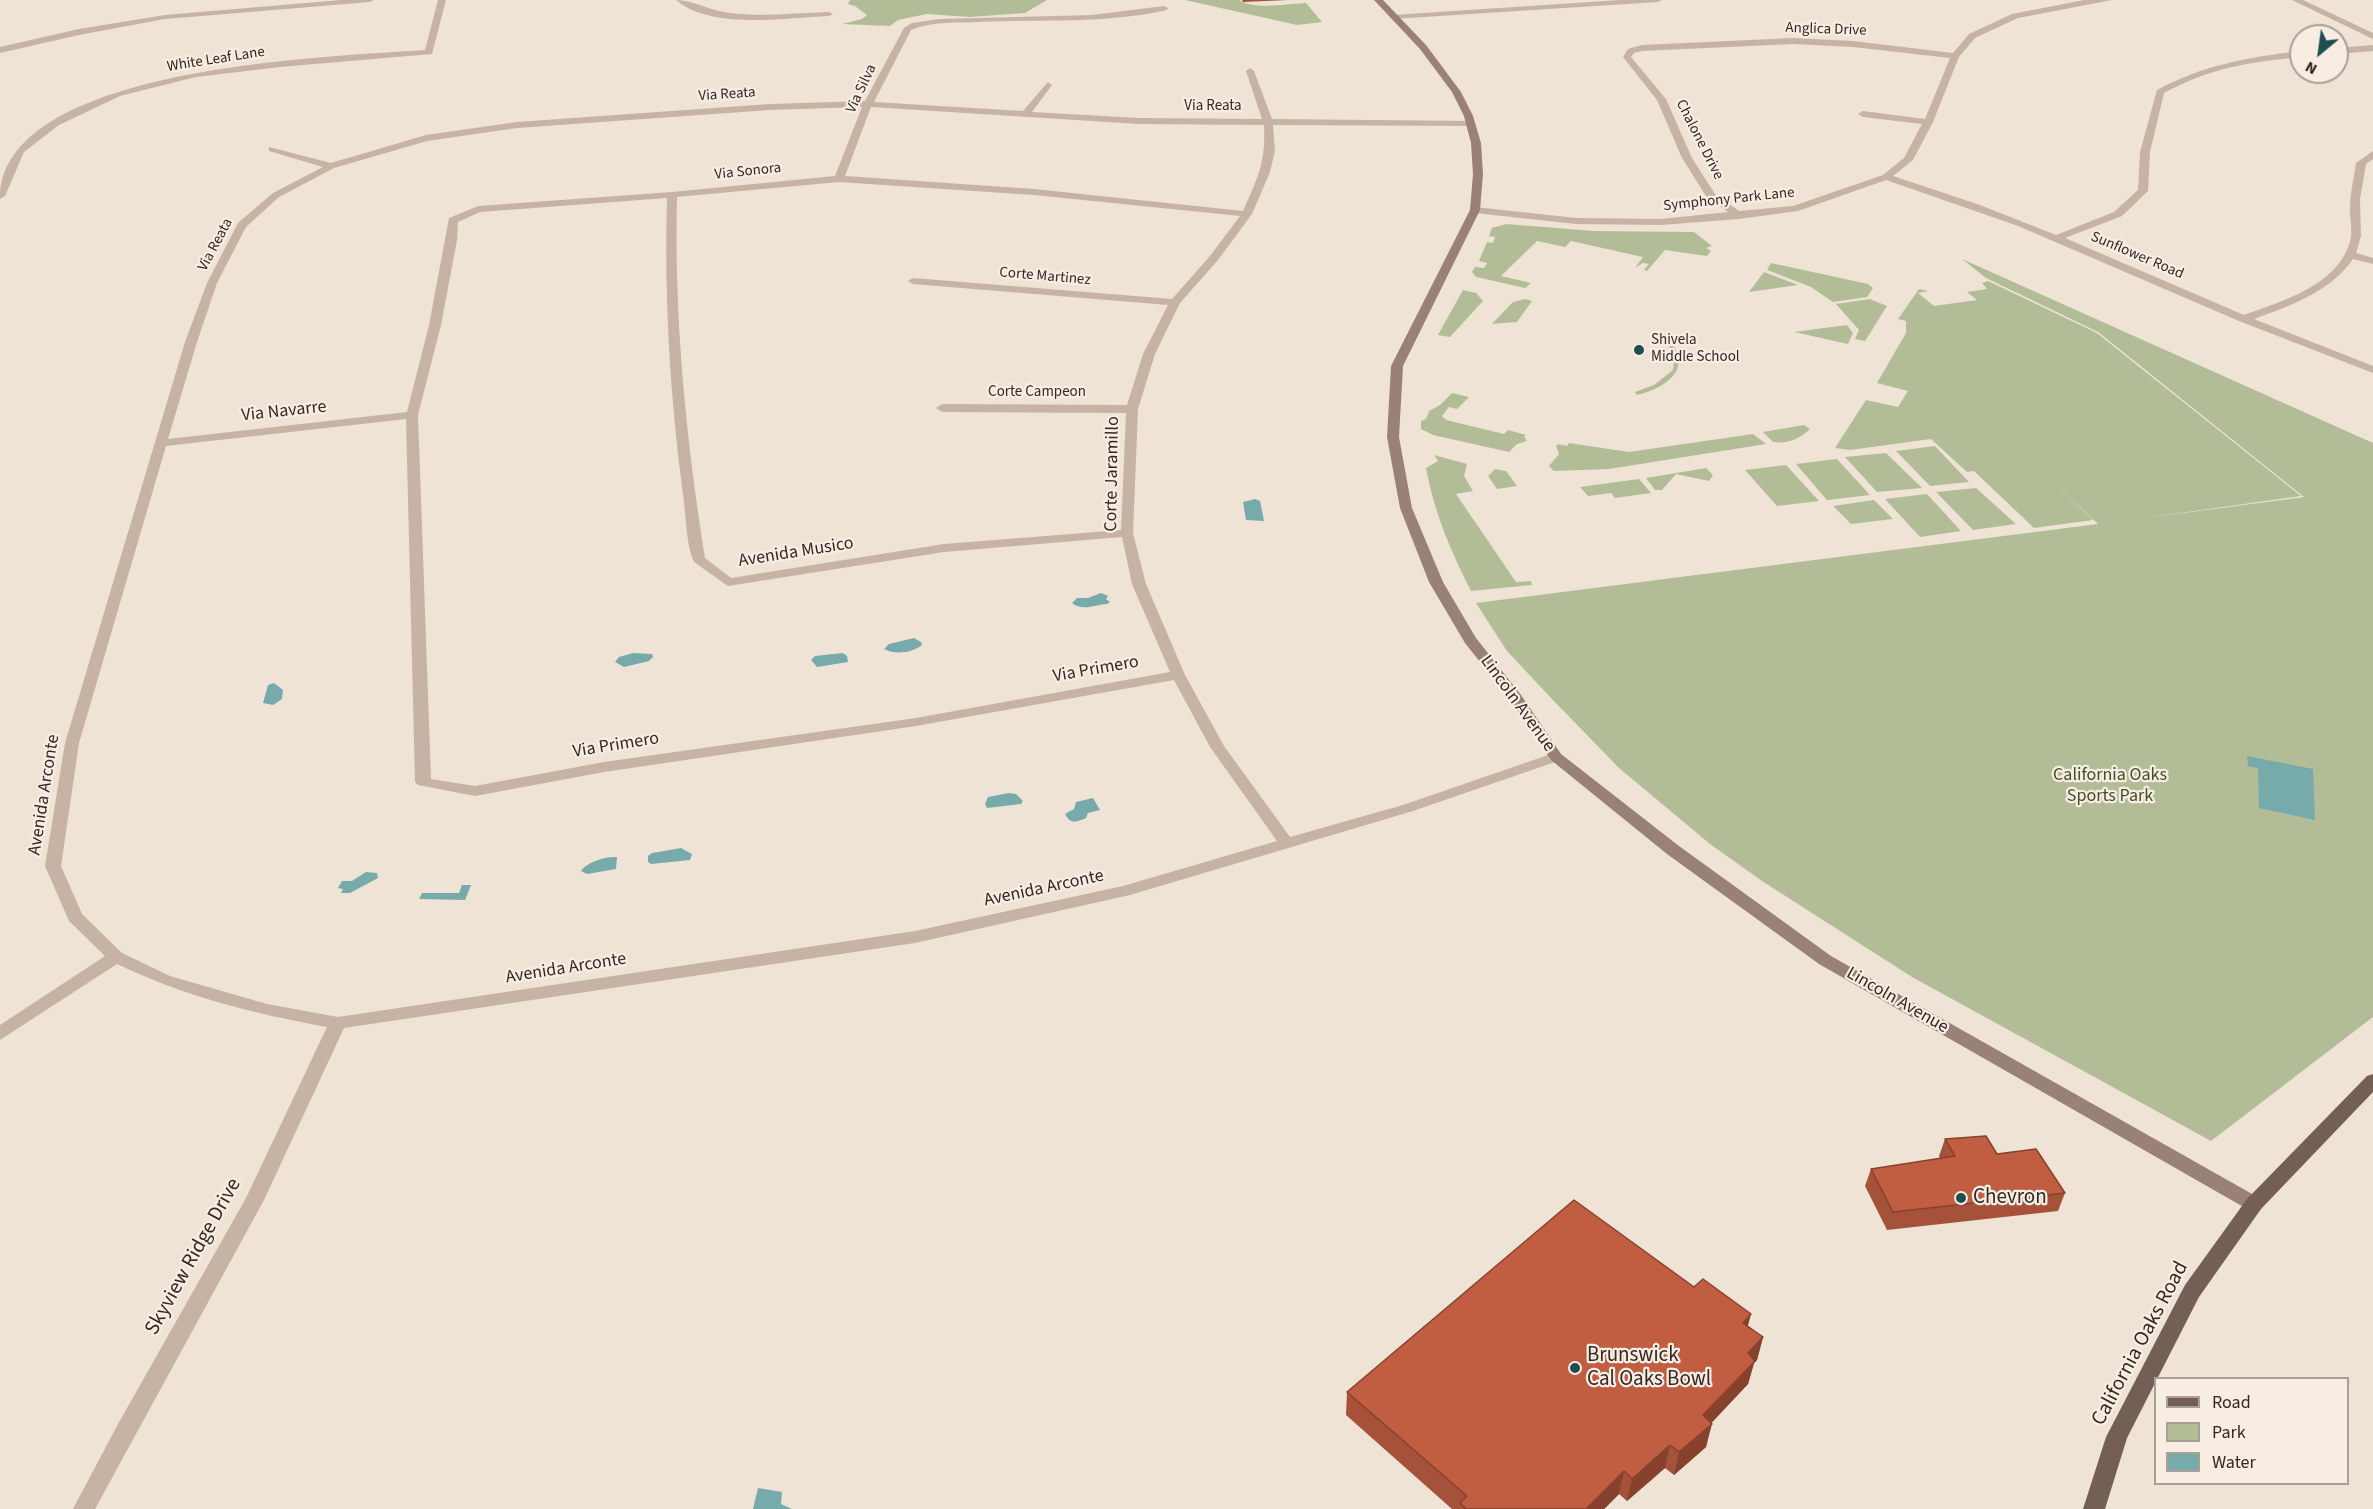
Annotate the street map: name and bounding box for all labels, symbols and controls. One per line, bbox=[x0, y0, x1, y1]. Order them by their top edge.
street label: Anglica Drive bbox=[1785, 20, 1867, 40]
north arrow bbox=[2289, 24, 2349, 84]
street label: White Leaf Lane bbox=[166, 43, 266, 77]
text: N bbox=[2301, 56, 2321, 80]
street label: Via Silva bbox=[843, 62, 881, 116]
street label: Via Reata bbox=[698, 84, 756, 106]
street label: Chalone Drive bbox=[1671, 97, 1727, 183]
street label: Via Reata bbox=[1184, 98, 1242, 116]
street label: Via Sonora bbox=[714, 160, 782, 184]
street label: Symphony Park Lane bbox=[1663, 184, 1795, 216]
street label: Via Reata bbox=[195, 215, 237, 275]
street label: Sunflower Road bbox=[2088, 228, 2186, 284]
street label: Corte Martinez bbox=[999, 264, 1091, 290]
place label: Shivela Middle School bbox=[1651, 332, 1740, 367]
marker: Shivela Middle School bbox=[1632, 343, 1646, 357]
street label: Corte Campeon bbox=[988, 384, 1086, 402]
street label: Via Navarre bbox=[240, 397, 328, 427]
street label: Corte Jaramillo bbox=[1101, 416, 1125, 532]
street label: Avenida Musico bbox=[737, 533, 855, 573]
street label: Lincoln Avenue bbox=[1475, 651, 1559, 757]
street label: Via Primero bbox=[1051, 652, 1141, 688]
street label: Via Primero bbox=[571, 729, 661, 763]
street label: Avenida Arconte bbox=[25, 733, 65, 857]
park label: California Oaks Sports Park bbox=[2053, 765, 2167, 808]
street label: Avenida Arconte bbox=[982, 866, 1106, 912]
street label: Avenida Arconte bbox=[504, 949, 628, 989]
street label: Lincoln Avenue bbox=[1842, 963, 1952, 1039]
street label: Skyview Ridge Drive bbox=[140, 1174, 248, 1340]
place label: Chevron bbox=[1973, 1185, 2047, 1211]
marker: Chevron bbox=[1954, 1191, 1968, 1205]
street label: California Oaks Road bbox=[2087, 1258, 2195, 1430]
place label: Brunswick Cal Oaks Bowl bbox=[1587, 1343, 1711, 1393]
marker: Brunswick Cal Oaks Bowl bbox=[1568, 1361, 1582, 1375]
legend bbox=[2154, 1377, 2349, 1485]
text: Road bbox=[2212, 1390, 2251, 1415]
text: Park bbox=[2212, 1420, 2246, 1445]
text: Water bbox=[2212, 1450, 2256, 1475]

